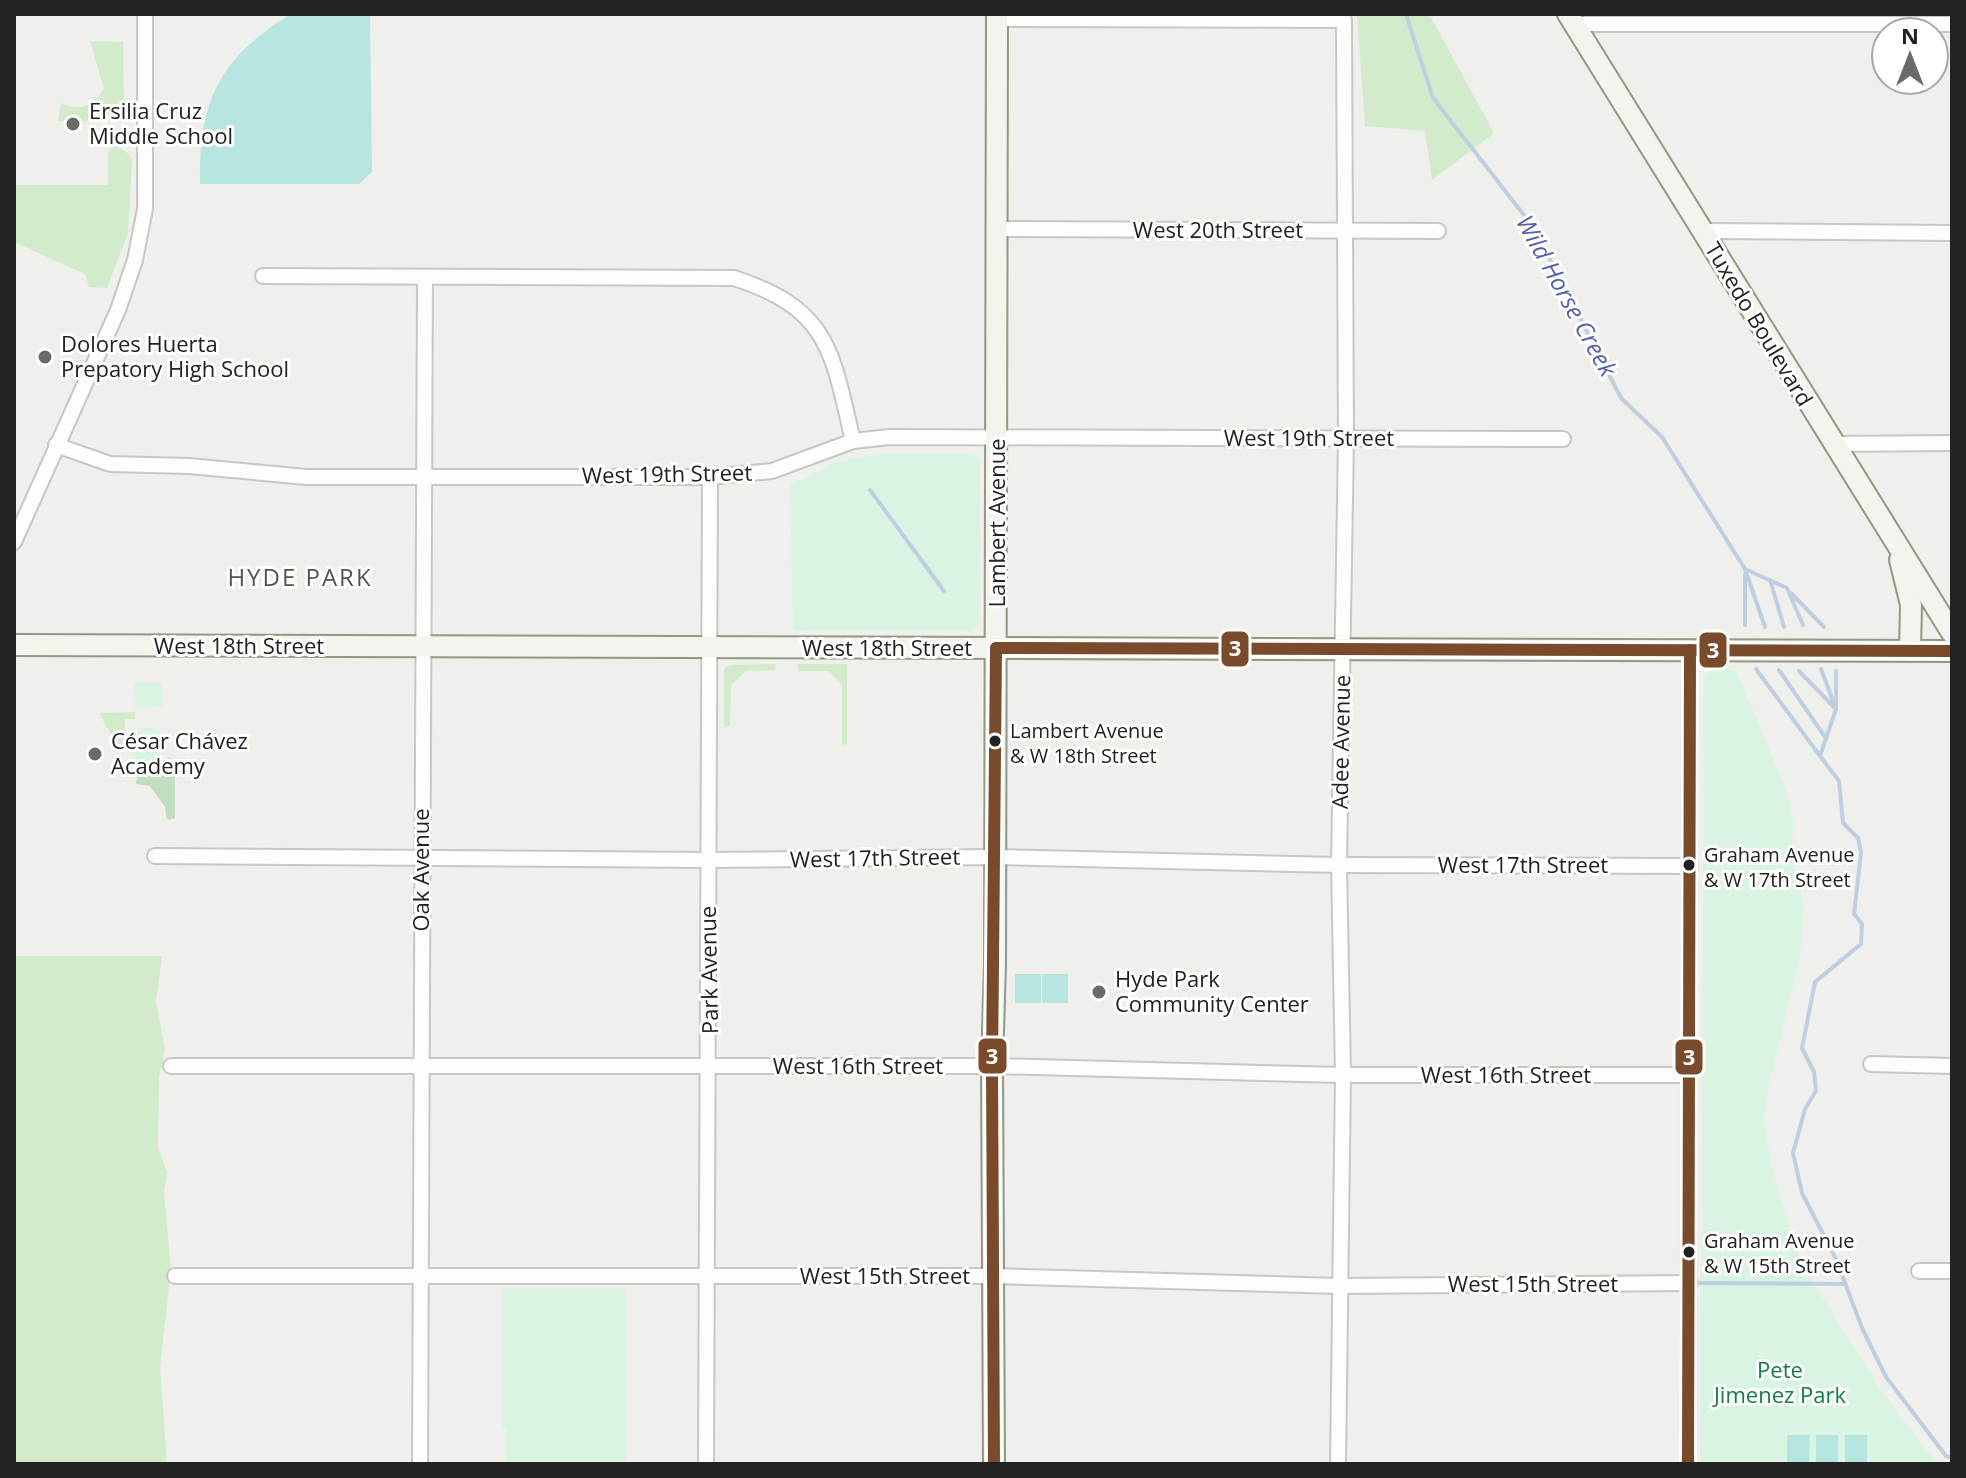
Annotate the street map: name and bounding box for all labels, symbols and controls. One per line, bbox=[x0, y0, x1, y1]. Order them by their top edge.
north arrow bbox=[1870, 16, 1950, 96]
text: N bbox=[1901, 20, 1919, 50]
place label: Ersilia Cruz Middle School bbox=[89, 95, 233, 150]
marker: Ersilia Cruz Middle School bbox=[64, 115, 82, 133]
water label: Wild Horse Creek bbox=[1509, 209, 1626, 383]
street label: West 20th Street bbox=[1133, 214, 1303, 244]
street label: Tuxedo Boulevard bbox=[1699, 236, 1821, 411]
place label: Dolores Huerta Prepatory High School bbox=[61, 328, 289, 383]
marker: Dolores Huerta Prepatory High School bbox=[36, 348, 54, 366]
street label: West 19th Street bbox=[1224, 422, 1394, 452]
street label: Lambert Avenue bbox=[981, 438, 1011, 608]
street label: West 19th Street bbox=[582, 457, 753, 489]
district label: HYDE PARK bbox=[227, 560, 373, 593]
street label: West 18th Street bbox=[154, 630, 324, 660]
line badge: 3 bbox=[1220, 630, 1250, 668]
line badge: 3 bbox=[1698, 631, 1728, 669]
street label: West 18th Street bbox=[802, 632, 972, 662]
text: 3 bbox=[1229, 632, 1241, 662]
text: 3 bbox=[1707, 634, 1719, 664]
street label: Adee Avenue bbox=[1324, 675, 1356, 809]
place label: Lambert Avenue & W 18th Street bbox=[1010, 717, 1164, 769]
place label: César Chávez Academy bbox=[111, 725, 248, 780]
marker: Lambert Avenue & W 18th Street bbox=[987, 733, 1003, 749]
marker: César Chávez Academy bbox=[86, 745, 104, 763]
street label: Oak Avenue bbox=[405, 808, 435, 932]
street label: West 17th Street bbox=[790, 841, 961, 873]
place label: Graham Avenue & W 17th Street bbox=[1704, 841, 1855, 893]
street label: West 17th Street bbox=[1438, 849, 1608, 879]
marker: Graham Avenue & W 17th Street bbox=[1681, 857, 1697, 873]
street label: Park Avenue bbox=[692, 906, 724, 1034]
place label: Hyde Park Community Center bbox=[1115, 963, 1309, 1018]
marker: Hyde Park Community Center bbox=[1090, 983, 1108, 1001]
line badge: 3 bbox=[977, 1037, 1008, 1075]
line badge: 3 bbox=[1674, 1038, 1704, 1076]
text: 3 bbox=[986, 1040, 998, 1070]
text: 3 bbox=[1683, 1041, 1695, 1071]
street label: West 16th Street bbox=[773, 1050, 943, 1080]
street label: West 16th Street bbox=[1421, 1059, 1591, 1089]
place label: Graham Avenue & W 15th Street bbox=[1704, 1227, 1855, 1279]
marker: Graham Avenue & W 15th Street bbox=[1681, 1244, 1697, 1260]
street label: West 15th Street bbox=[800, 1260, 970, 1290]
street label: West 15th Street bbox=[1448, 1268, 1618, 1298]
park label: Pete Jimenez Park bbox=[1712, 1354, 1846, 1409]

